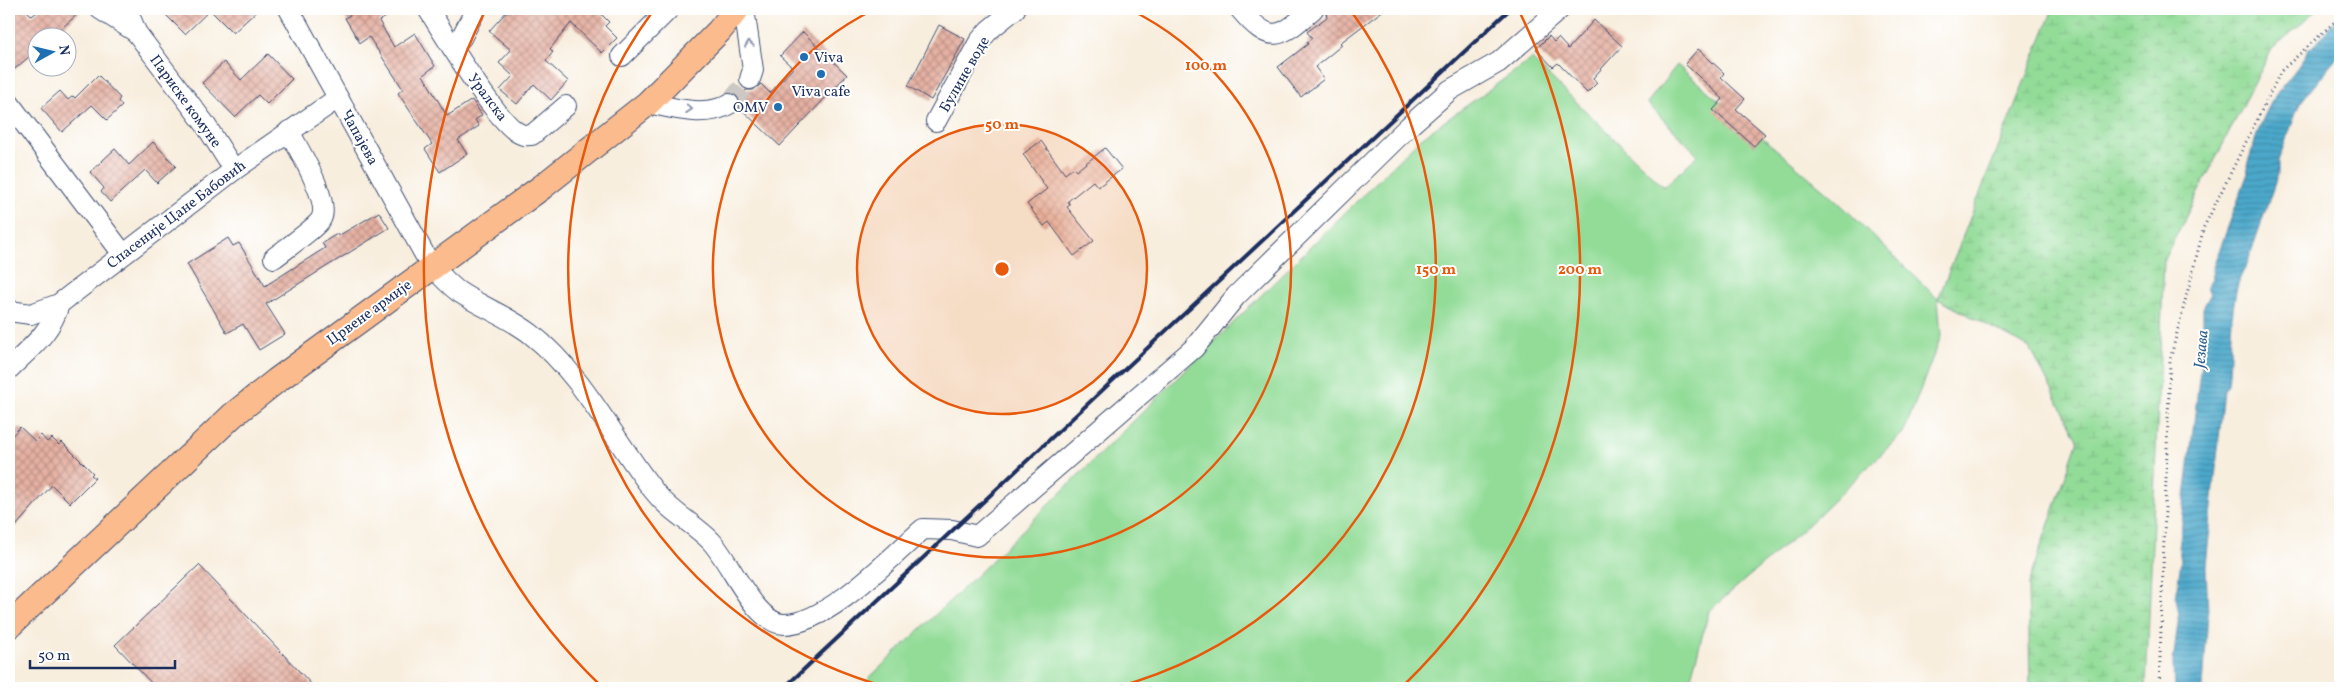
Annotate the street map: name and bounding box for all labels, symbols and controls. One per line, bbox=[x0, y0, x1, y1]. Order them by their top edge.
north arrow bbox=[28, 28, 78, 78]
street label: Булине воде bbox=[935, 33, 996, 117]
one-way arrow bbox=[744, 40, 755, 48]
text: N bbox=[53, 44, 74, 57]
place label: Viva bbox=[814, 48, 843, 69]
street label: Париске комуне bbox=[144, 51, 226, 153]
marker: Viva bbox=[798, 51, 810, 63]
text: 100 m bbox=[1185, 56, 1228, 77]
marker: Viva cafe bbox=[815, 68, 827, 80]
street label: Уралска bbox=[462, 70, 512, 126]
place label: Viva cafe bbox=[792, 82, 850, 103]
place label: OMV bbox=[733, 98, 768, 119]
marker: OMV bbox=[772, 101, 784, 113]
one-way arrow bbox=[686, 104, 694, 115]
street label: Чапајева bbox=[335, 106, 383, 169]
text: 50 m bbox=[985, 115, 1019, 136]
street label: Спасеније Цане Бабовић bbox=[103, 156, 251, 275]
centre of rings bbox=[993, 260, 1011, 278]
text: 150 m bbox=[1416, 260, 1456, 281]
text: 200 m bbox=[1558, 260, 1602, 281]
street label: Црвене армије bbox=[323, 275, 417, 351]
water label: Језава bbox=[2189, 329, 2215, 371]
scale bar bbox=[30, 637, 175, 669]
text: 50 m bbox=[38, 646, 70, 667]

